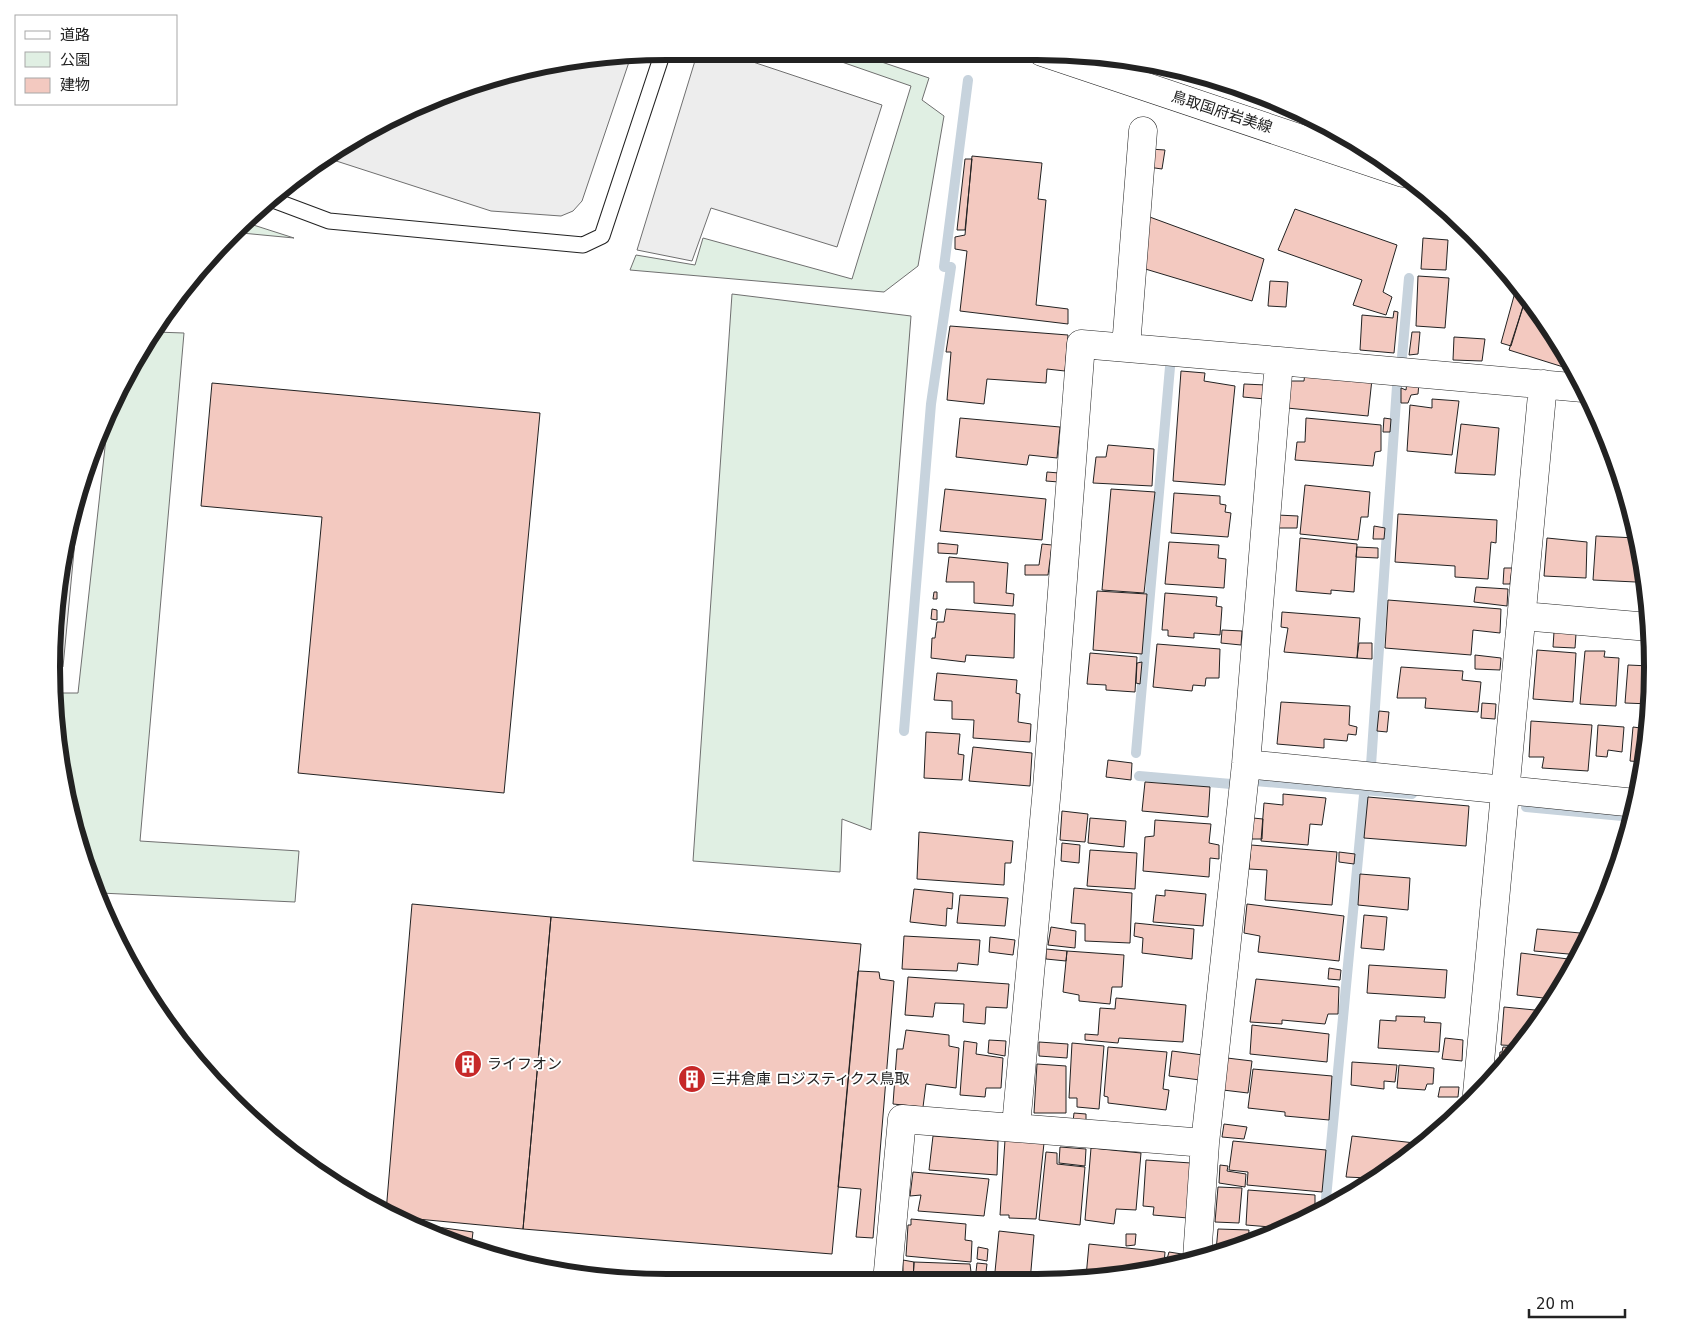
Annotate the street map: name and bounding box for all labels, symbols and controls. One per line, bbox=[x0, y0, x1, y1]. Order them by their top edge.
legend bbox=[15, 15, 178, 105]
text: 道路 bbox=[60, 26, 90, 44]
text: 公園 bbox=[60, 51, 90, 69]
text: 建物 bbox=[60, 76, 90, 94]
street label: 鳥取国府岩美線 bbox=[1169, 87, 1275, 137]
building icon: ライフオン bbox=[453, 1049, 483, 1079]
place label: ライフオン bbox=[487, 1055, 562, 1073]
building icon: 三井倉庫 ロジスティクス鳥取 bbox=[677, 1064, 707, 1094]
place label: 三井倉庫 ロジスティクス鳥取 bbox=[711, 1070, 909, 1088]
scale bar bbox=[1529, 1286, 1625, 1318]
text: 20 m bbox=[1536, 1295, 1574, 1313]

